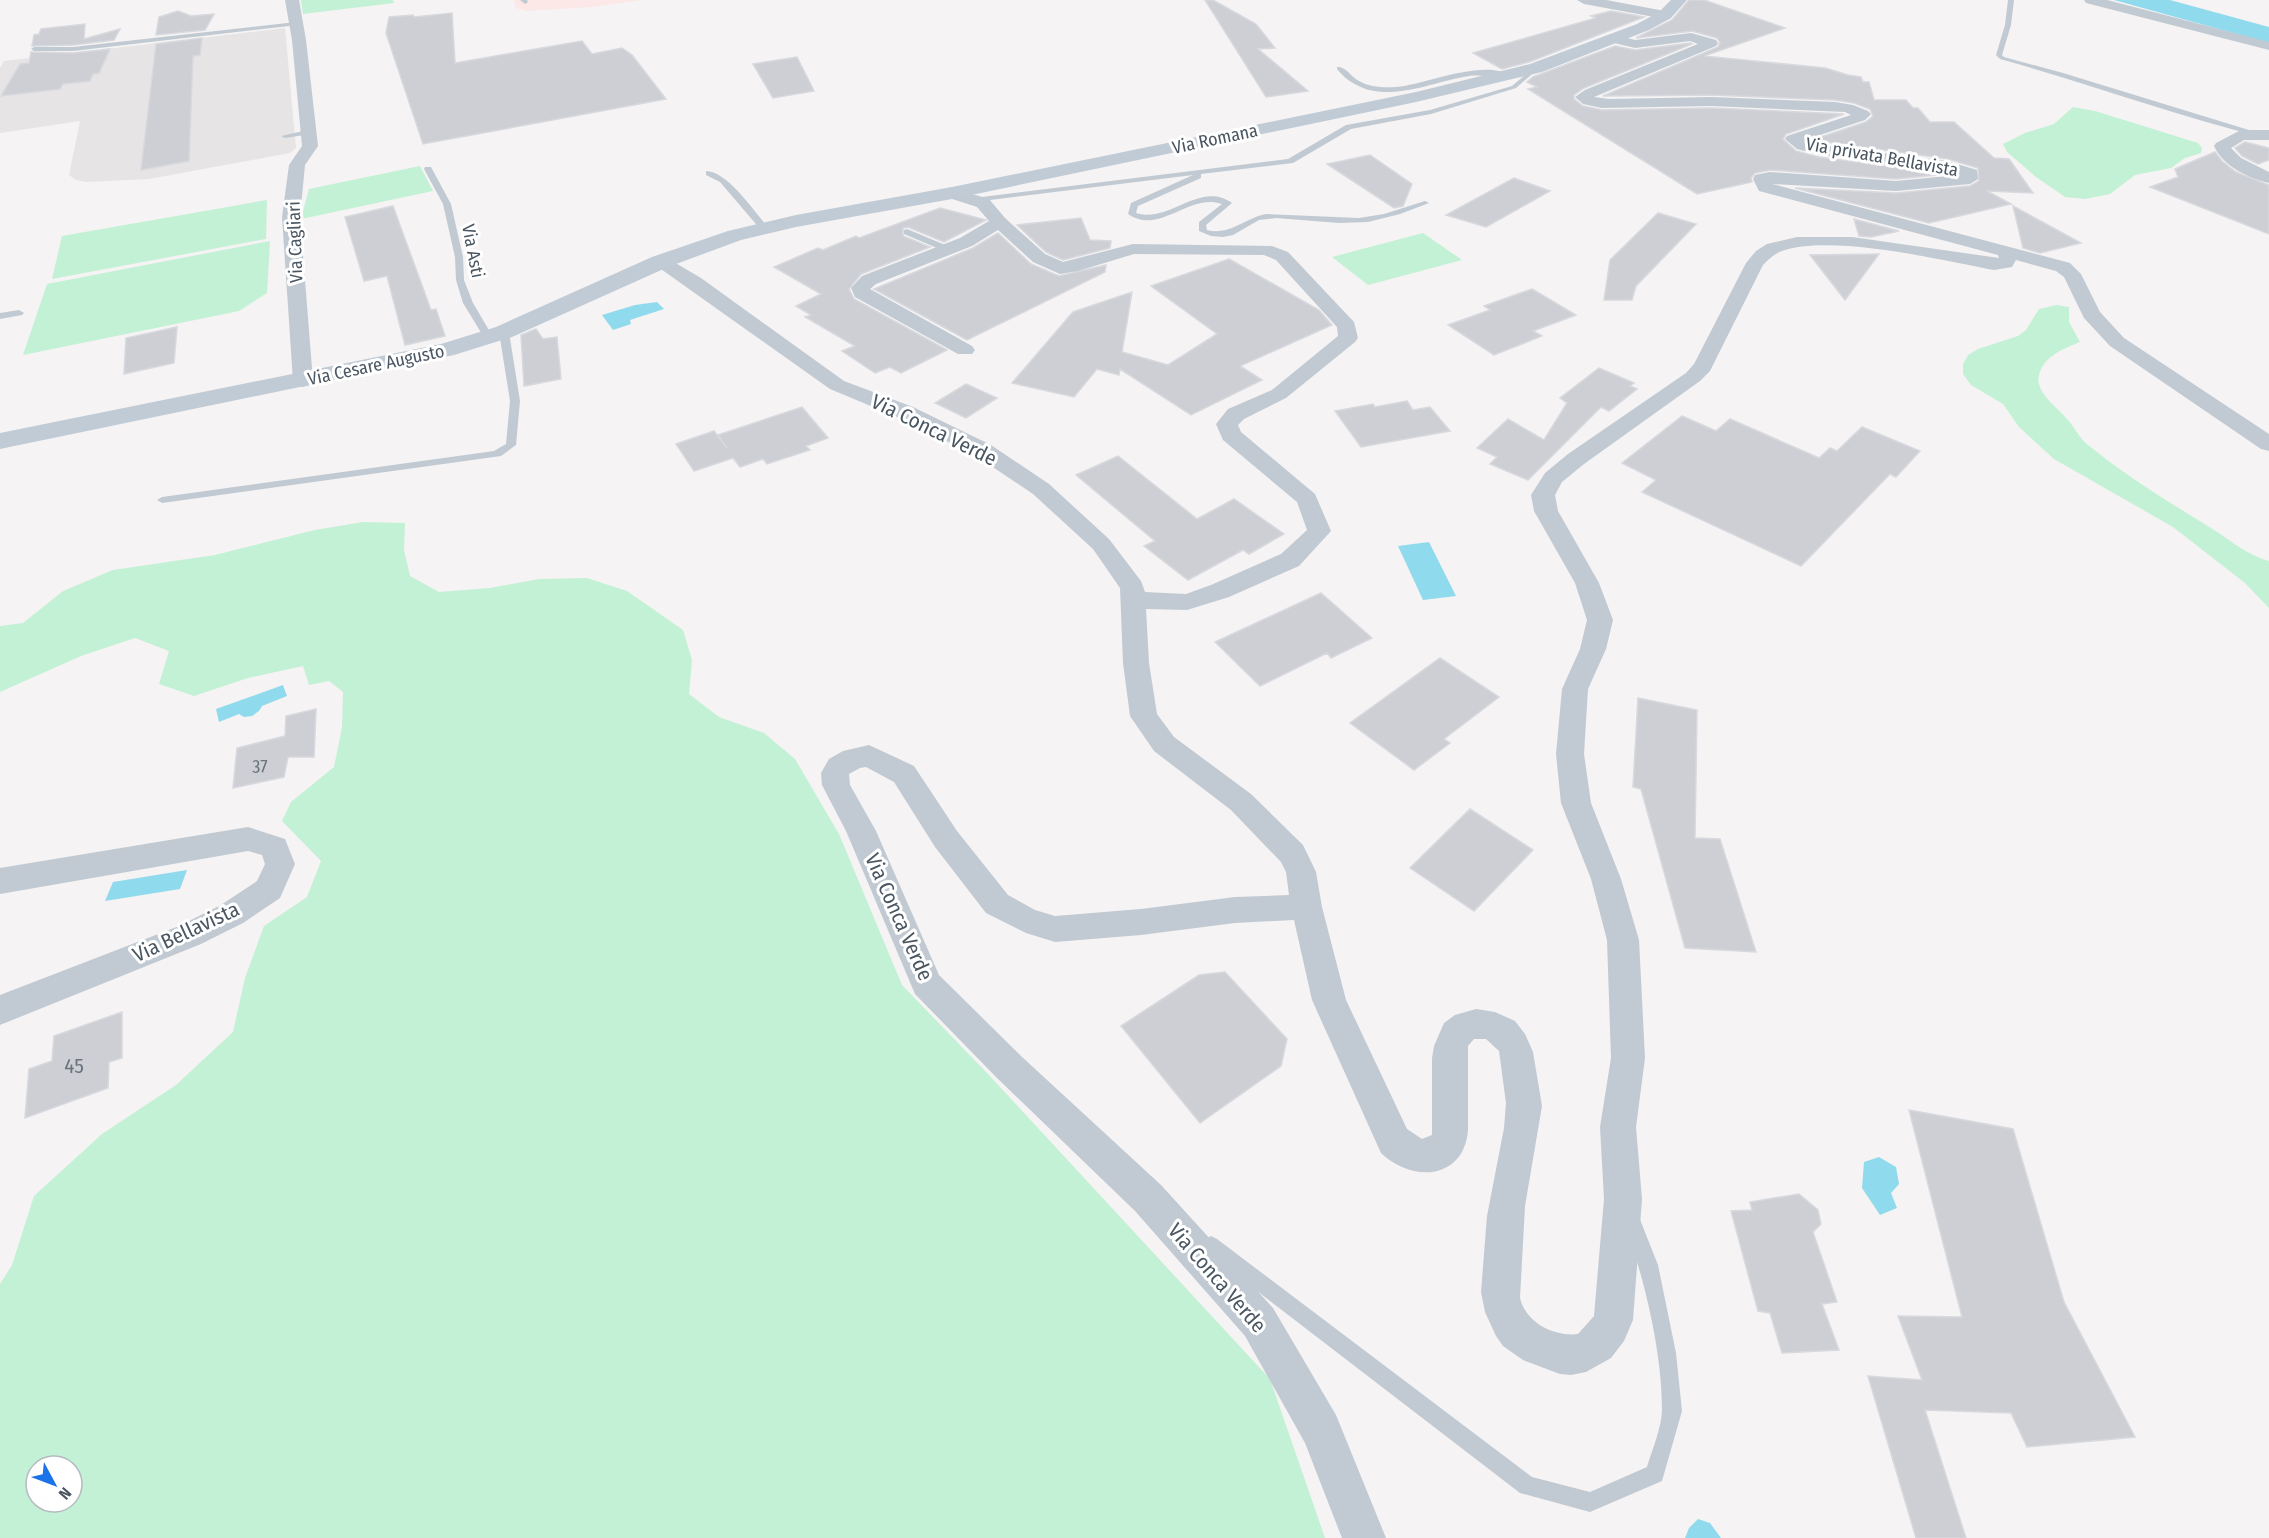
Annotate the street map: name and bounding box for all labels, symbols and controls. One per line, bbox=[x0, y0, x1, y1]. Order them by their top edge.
street label: Via Romana bbox=[1170, 119, 1260, 159]
street label: Via privata Bellavista bbox=[1804, 133, 1960, 181]
street label: Via Cagliari bbox=[283, 201, 307, 283]
street label: Via Asti bbox=[457, 222, 489, 280]
street label: Via Cesare Augusto bbox=[306, 340, 446, 390]
street label: Via Conca Verde bbox=[867, 388, 1001, 472]
house number: 37 bbox=[252, 756, 268, 778]
street label: Via Conca Verde bbox=[859, 849, 939, 985]
street label: Via Bellavista bbox=[129, 896, 243, 968]
house number: 45 bbox=[64, 1053, 84, 1079]
street label: Via Conca Verde bbox=[1162, 1218, 1272, 1338]
north arrow bbox=[24, 1454, 84, 1514]
text: N bbox=[55, 1484, 75, 1503]

